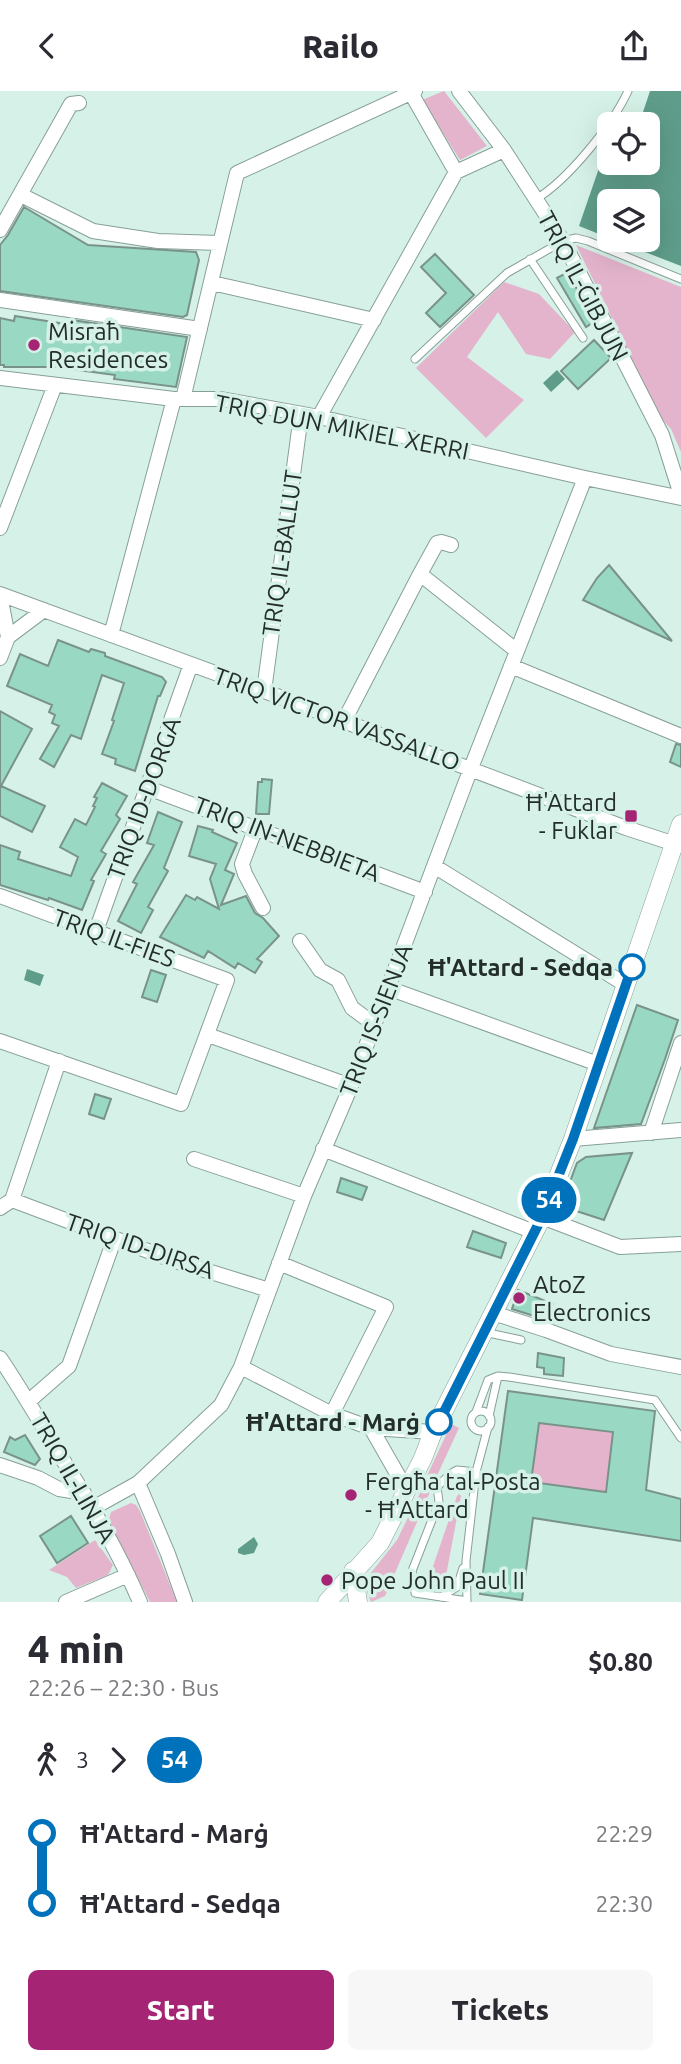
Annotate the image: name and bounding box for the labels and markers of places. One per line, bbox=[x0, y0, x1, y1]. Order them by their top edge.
place label: Misraħ Residences bbox=[48, 318, 168, 373]
marker: Misraħ Residences bbox=[26, 337, 42, 353]
place label: Ħ'Attard - Fuklar bbox=[526, 789, 617, 844]
marker: Ħ'Attard - Fuklar bbox=[623, 808, 639, 824]
place label: Ħ'Attard - Sedqa bbox=[428, 954, 613, 981]
marker: Ħ'Attard - Sedqa bbox=[619, 954, 645, 980]
place label: AtoZ Electronics bbox=[533, 1271, 651, 1326]
marker: AtoZ Electronics bbox=[511, 1290, 527, 1306]
place label: Ħ'Attard - Marġ bbox=[246, 1409, 420, 1436]
marker: Ħ'Attard - Marġ bbox=[426, 1409, 452, 1435]
place label: Fergħa tal-Posta - Ħ'Attard bbox=[365, 1468, 541, 1523]
marker: Fergħa tal-Posta - Ħ'Attard bbox=[343, 1487, 359, 1503]
place label: Pope John Paul II bbox=[341, 1567, 525, 1594]
marker: Pope John Paul II bbox=[319, 1572, 335, 1588]

